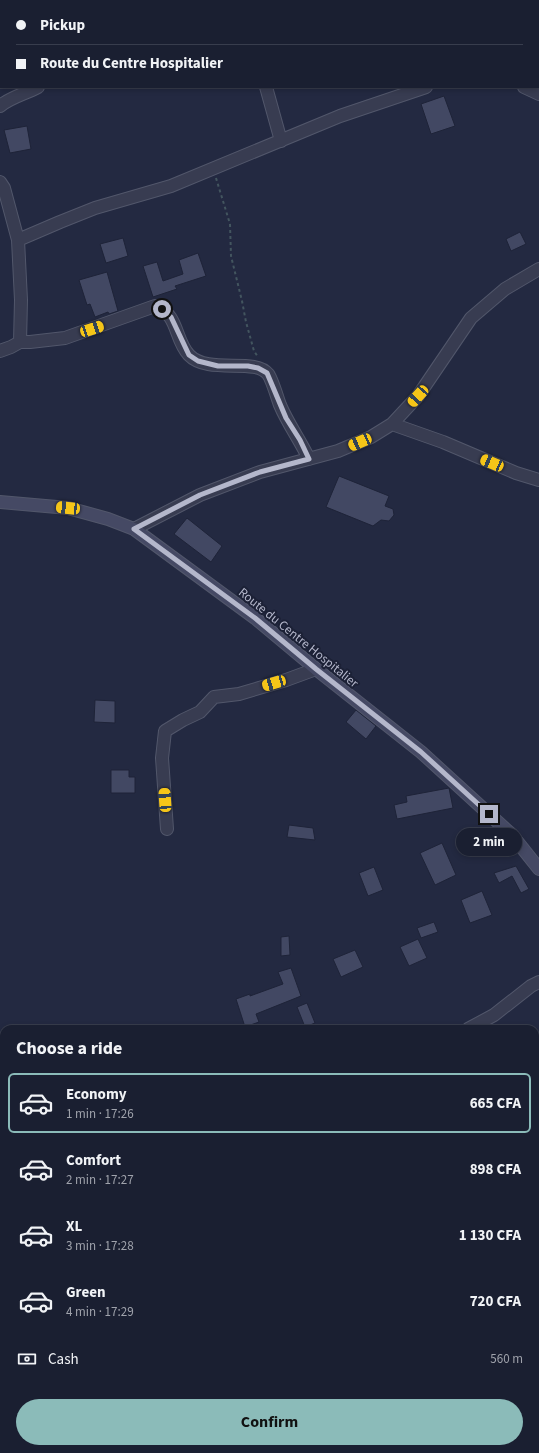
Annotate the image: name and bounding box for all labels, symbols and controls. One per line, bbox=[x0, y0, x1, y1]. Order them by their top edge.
text: Pickup bbox=[40, 15, 85, 36]
text: Route du Centre Hospitalier bbox=[40, 53, 223, 74]
route start bbox=[153, 300, 171, 318]
car bbox=[79, 320, 105, 338]
car bbox=[406, 383, 430, 409]
car bbox=[347, 432, 373, 452]
car bbox=[479, 453, 505, 473]
car bbox=[55, 501, 81, 515]
street label: Route du Centre Hospitalier bbox=[234, 584, 363, 692]
car bbox=[261, 674, 287, 692]
car bbox=[158, 788, 172, 812]
route end bbox=[480, 805, 498, 823]
callout: 2 min bbox=[456, 828, 522, 856]
text: 2 min bbox=[473, 833, 505, 851]
text: Choose a ride bbox=[16, 1036, 122, 1061]
text: Economy bbox=[66, 1084, 127, 1105]
icon: car bbox=[18, 1085, 54, 1121]
text: 665 CFA bbox=[470, 1093, 521, 1114]
text: 1 min · 17:26 bbox=[66, 1105, 134, 1123]
text: Comfort bbox=[66, 1150, 121, 1171]
icon: car bbox=[18, 1151, 54, 1187]
text: 898 CFA bbox=[470, 1159, 521, 1180]
text: 2 min · 17:27 bbox=[66, 1171, 134, 1189]
text: XL bbox=[66, 1216, 82, 1237]
icon: car bbox=[18, 1217, 54, 1253]
text: 1 130 CFA bbox=[459, 1225, 521, 1246]
text: 3 min · 17:28 bbox=[66, 1237, 134, 1255]
text: Green bbox=[66, 1282, 106, 1303]
icon: car bbox=[18, 1283, 54, 1319]
text: 720 CFA bbox=[470, 1291, 521, 1312]
text: 4 min · 17:29 bbox=[66, 1303, 134, 1321]
icon: cash bbox=[16, 1348, 38, 1370]
text: Cash bbox=[48, 1349, 79, 1370]
text: 560 m bbox=[490, 1350, 523, 1368]
button: Confirm bbox=[16, 1399, 523, 1445]

